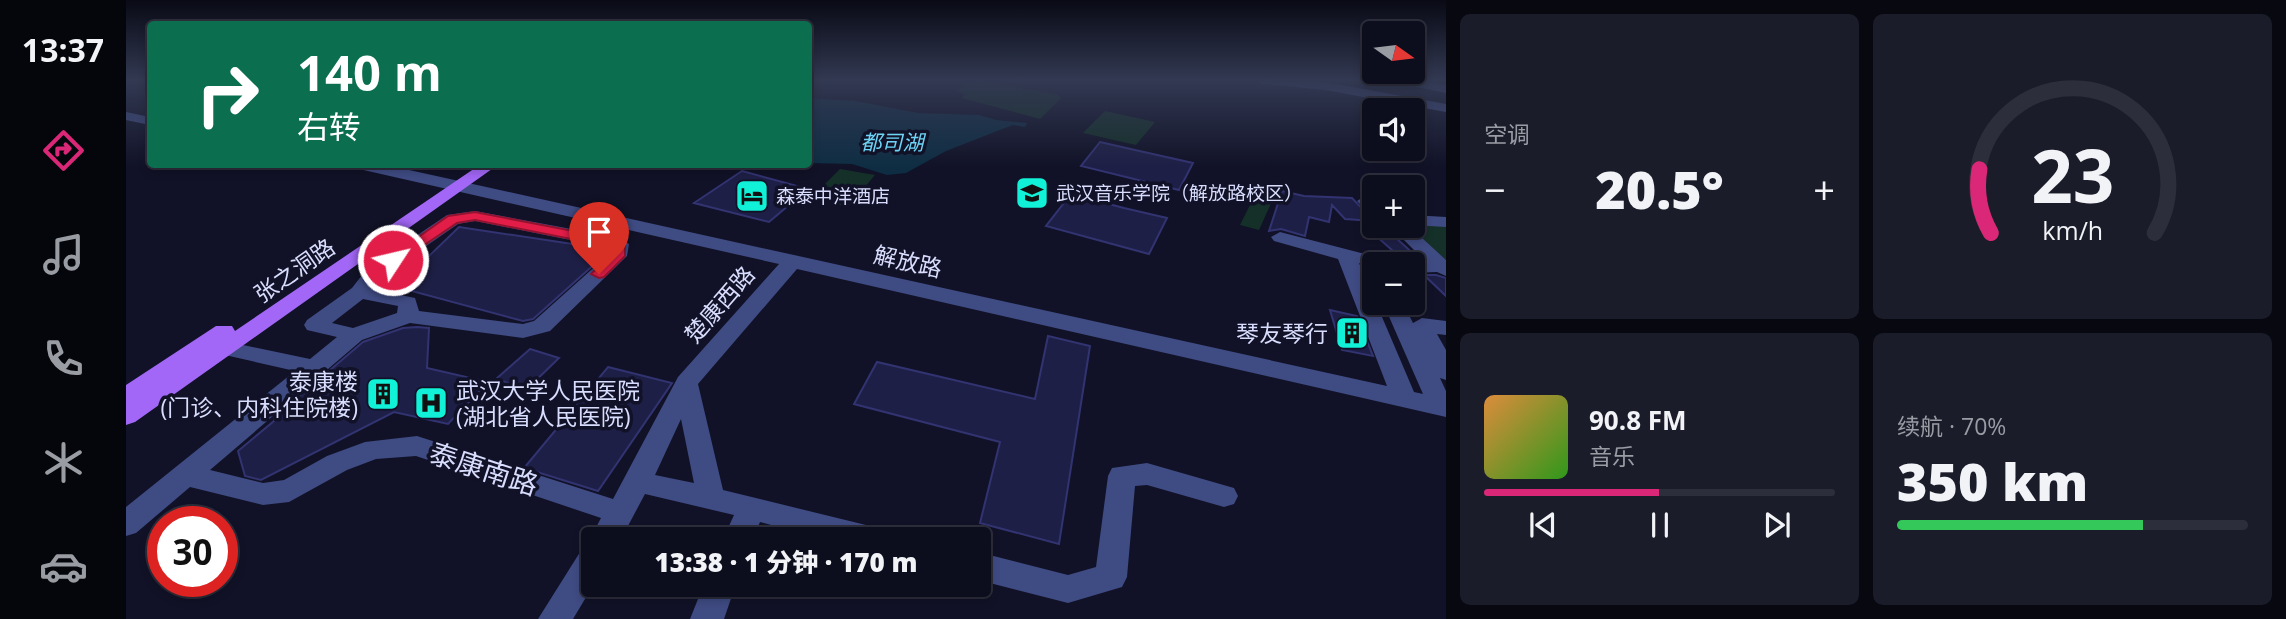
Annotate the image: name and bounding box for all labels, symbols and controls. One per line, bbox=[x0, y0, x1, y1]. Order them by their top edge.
north arrow bbox=[1362, 21, 1424, 84]
map controls bbox=[1362, 21, 1425, 315]
text: 13:37 bbox=[22, 28, 104, 71]
text: 140 m bbox=[297, 39, 442, 105]
icon: right bbox=[182, 49, 273, 140]
button: sound bbox=[1362, 98, 1425, 161]
text: 右转 bbox=[297, 105, 361, 148]
text: 空调 bbox=[1484, 118, 1530, 150]
text: 23 bbox=[2031, 125, 2114, 224]
icon: directions bbox=[39, 126, 88, 175]
water label: 都司湖 bbox=[861, 128, 926, 156]
text: 20.5° bbox=[1595, 153, 1724, 224]
text: − bbox=[1484, 163, 1506, 215]
text: + bbox=[1813, 163, 1835, 215]
school or university icon: 武汉音乐学院（解放路校区） bbox=[1013, 174, 1051, 212]
button: + bbox=[1362, 175, 1425, 238]
hotel icon: 森泰中洋酒店 bbox=[733, 177, 771, 215]
place label: 武汉音乐学院（解放路校区） bbox=[1056, 180, 1303, 206]
place label: 森泰中洋酒店 bbox=[776, 183, 890, 209]
pin bbox=[569, 202, 629, 274]
text: km/h bbox=[2042, 212, 2103, 246]
icon: arrive bbox=[580, 213, 618, 251]
position arrow bbox=[356, 223, 430, 297]
icon: music bbox=[39, 230, 88, 279]
street label: 张之洞路 bbox=[247, 231, 341, 309]
street label: 解放路 bbox=[871, 238, 945, 284]
button: − bbox=[1362, 252, 1425, 315]
street label: 楚康西路 bbox=[677, 259, 761, 349]
building icon: 琴友琴行 bbox=[1333, 314, 1371, 352]
place label: 琴友琴行 bbox=[1236, 317, 1328, 349]
icon: phone bbox=[39, 334, 88, 383]
place label: 泰康楼 (门诊、内科住院楼) bbox=[160, 365, 358, 423]
place label: 武汉大学人民医院 (湖北省人民医院) bbox=[456, 374, 640, 432]
building icon: 泰康楼 (门诊、内科住院楼) bbox=[364, 375, 402, 413]
hospital icon: 武汉大学人民医院 (湖北省人民医院) bbox=[412, 384, 450, 422]
text: 90.8 FM bbox=[1589, 402, 1687, 438]
text: 续航 · 70% bbox=[1897, 410, 2006, 442]
street label: 泰康南路 bbox=[425, 433, 543, 503]
icon: climate bbox=[39, 438, 88, 487]
text: 音乐 bbox=[1589, 440, 1635, 472]
text: 350 km bbox=[1897, 445, 2088, 516]
speed limit sign: 30 bbox=[147, 506, 238, 597]
icon: previous bbox=[1524, 506, 1562, 544]
icon: pause bbox=[1641, 506, 1679, 544]
icon: next bbox=[1758, 506, 1796, 544]
icon: car bbox=[39, 542, 88, 591]
text: 13:38 · 1 分钟 · 170 m bbox=[655, 544, 917, 580]

